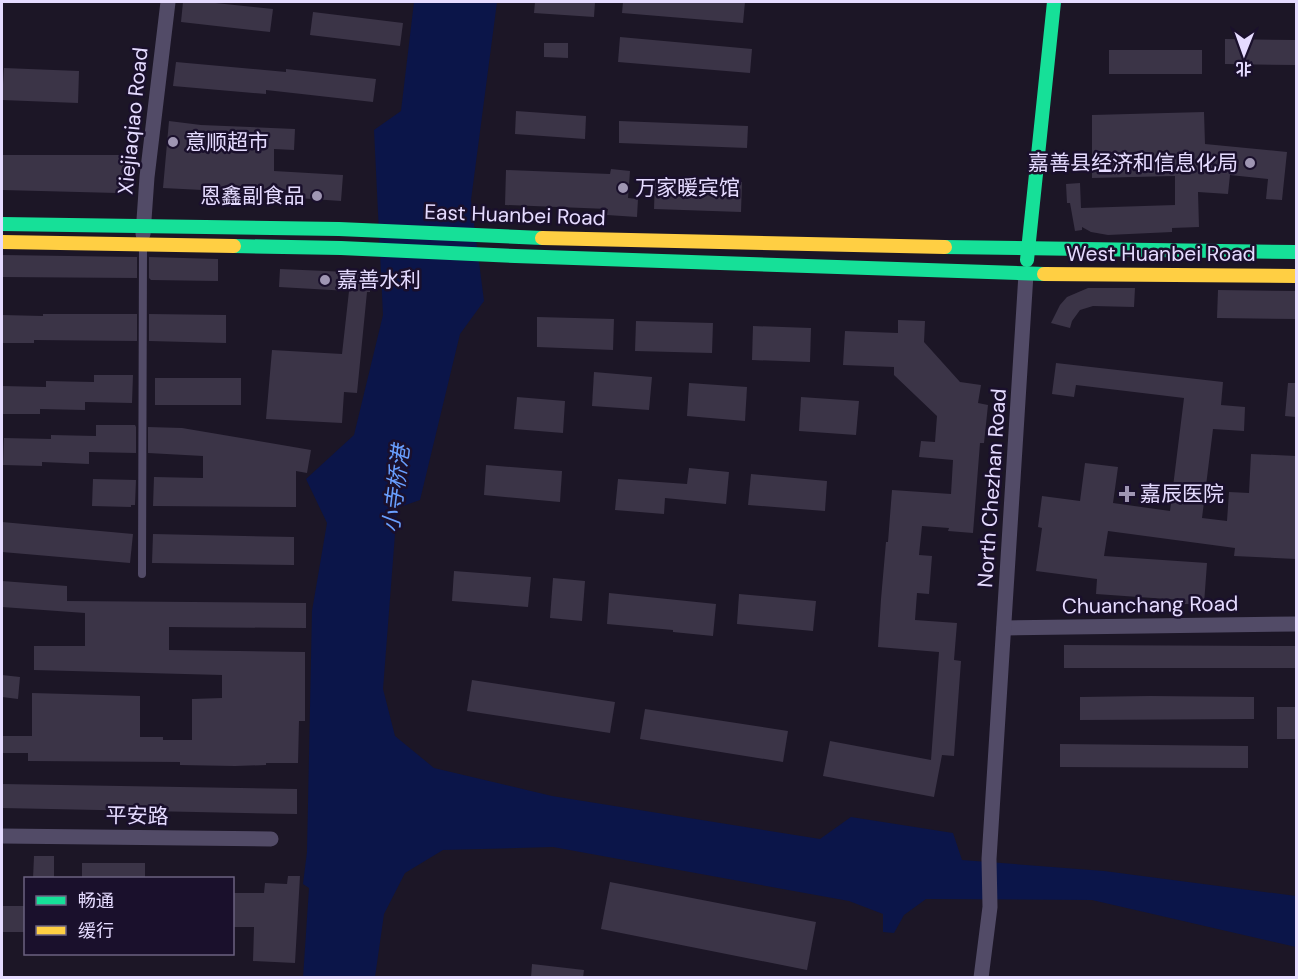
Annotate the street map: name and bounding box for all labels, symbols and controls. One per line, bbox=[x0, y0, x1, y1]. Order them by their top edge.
north arrow bbox=[1214, 24, 1274, 84]
street label: Xiejiaqiao Road bbox=[111, 46, 155, 196]
text: 北 bbox=[1236, 58, 1252, 79]
place label: 意顺超市 bbox=[185, 128, 269, 156]
marker: 意顺超市 bbox=[166, 135, 180, 149]
place label: 嘉善县经济和信息化局 bbox=[1028, 149, 1238, 177]
marker: 嘉善县经济和信息化局 bbox=[1243, 156, 1257, 170]
place label: 万家暖宾馆 bbox=[635, 174, 740, 202]
marker: 万家暖宾馆 bbox=[616, 181, 630, 195]
place label: 恩鑫副食品 bbox=[200, 182, 305, 210]
marker: 恩鑫副食品 bbox=[310, 189, 324, 203]
street label: East Huanbei Road bbox=[424, 198, 606, 232]
street label: West Huanbei Road bbox=[1066, 240, 1256, 268]
place label: 嘉善水利 bbox=[337, 266, 421, 294]
marker: 嘉善水利 bbox=[318, 273, 332, 287]
street label: North Chezhan Road bbox=[971, 388, 1013, 588]
water label: 小寺桥港 bbox=[376, 441, 416, 534]
place label: 嘉辰医院 bbox=[1140, 480, 1224, 508]
marker: 嘉辰医院 bbox=[1118, 485, 1136, 503]
street label: Chuanchang Road bbox=[1062, 589, 1238, 621]
street label: 平安路 bbox=[105, 801, 169, 831]
legend bbox=[24, 877, 234, 955]
text: 畅通 bbox=[78, 889, 114, 913]
text: 缓行 bbox=[78, 919, 114, 943]

